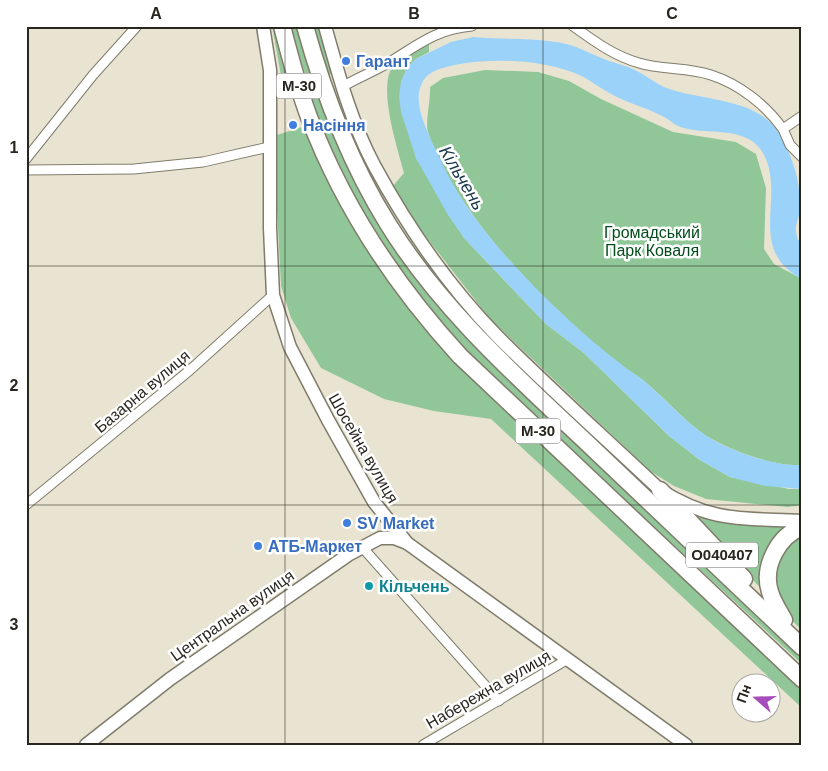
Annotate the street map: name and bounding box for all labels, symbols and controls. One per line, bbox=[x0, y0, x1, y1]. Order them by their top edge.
text: A bbox=[150, 5, 162, 22]
text: B bbox=[408, 5, 420, 22]
text: C bbox=[666, 5, 678, 22]
place label: Гарант bbox=[356, 53, 410, 70]
marker: Гарант bbox=[340, 55, 352, 67]
road number: М-30 bbox=[276, 74, 322, 98]
place label: Насіння bbox=[303, 117, 365, 134]
marker: Насіння bbox=[287, 119, 299, 131]
text: 1 bbox=[10, 139, 19, 156]
water label: Кільчень bbox=[435, 142, 489, 214]
park label: Громадський Парк Коваля bbox=[604, 224, 700, 259]
street label: Базарна вулиця bbox=[91, 347, 193, 436]
text: 2 bbox=[10, 377, 19, 394]
street label: Шосейна вулиця bbox=[325, 391, 402, 506]
road number: М-30 bbox=[516, 418, 560, 444]
place label: SV Market bbox=[357, 515, 435, 532]
marker: SV Market bbox=[341, 517, 353, 529]
place label: АТБ-Маркет bbox=[268, 538, 362, 555]
marker: АТБ-Маркет bbox=[252, 540, 264, 552]
road number: О040407 bbox=[686, 542, 758, 568]
street label: Центральна вулиця bbox=[167, 566, 297, 664]
place label: Кільчень bbox=[379, 578, 450, 595]
marker: Кільчень bbox=[363, 580, 375, 592]
text: 3 bbox=[10, 616, 19, 633]
street label: Набережна вулиця bbox=[423, 647, 553, 732]
north arrow bbox=[730, 674, 780, 724]
text: Пн bbox=[733, 682, 754, 705]

